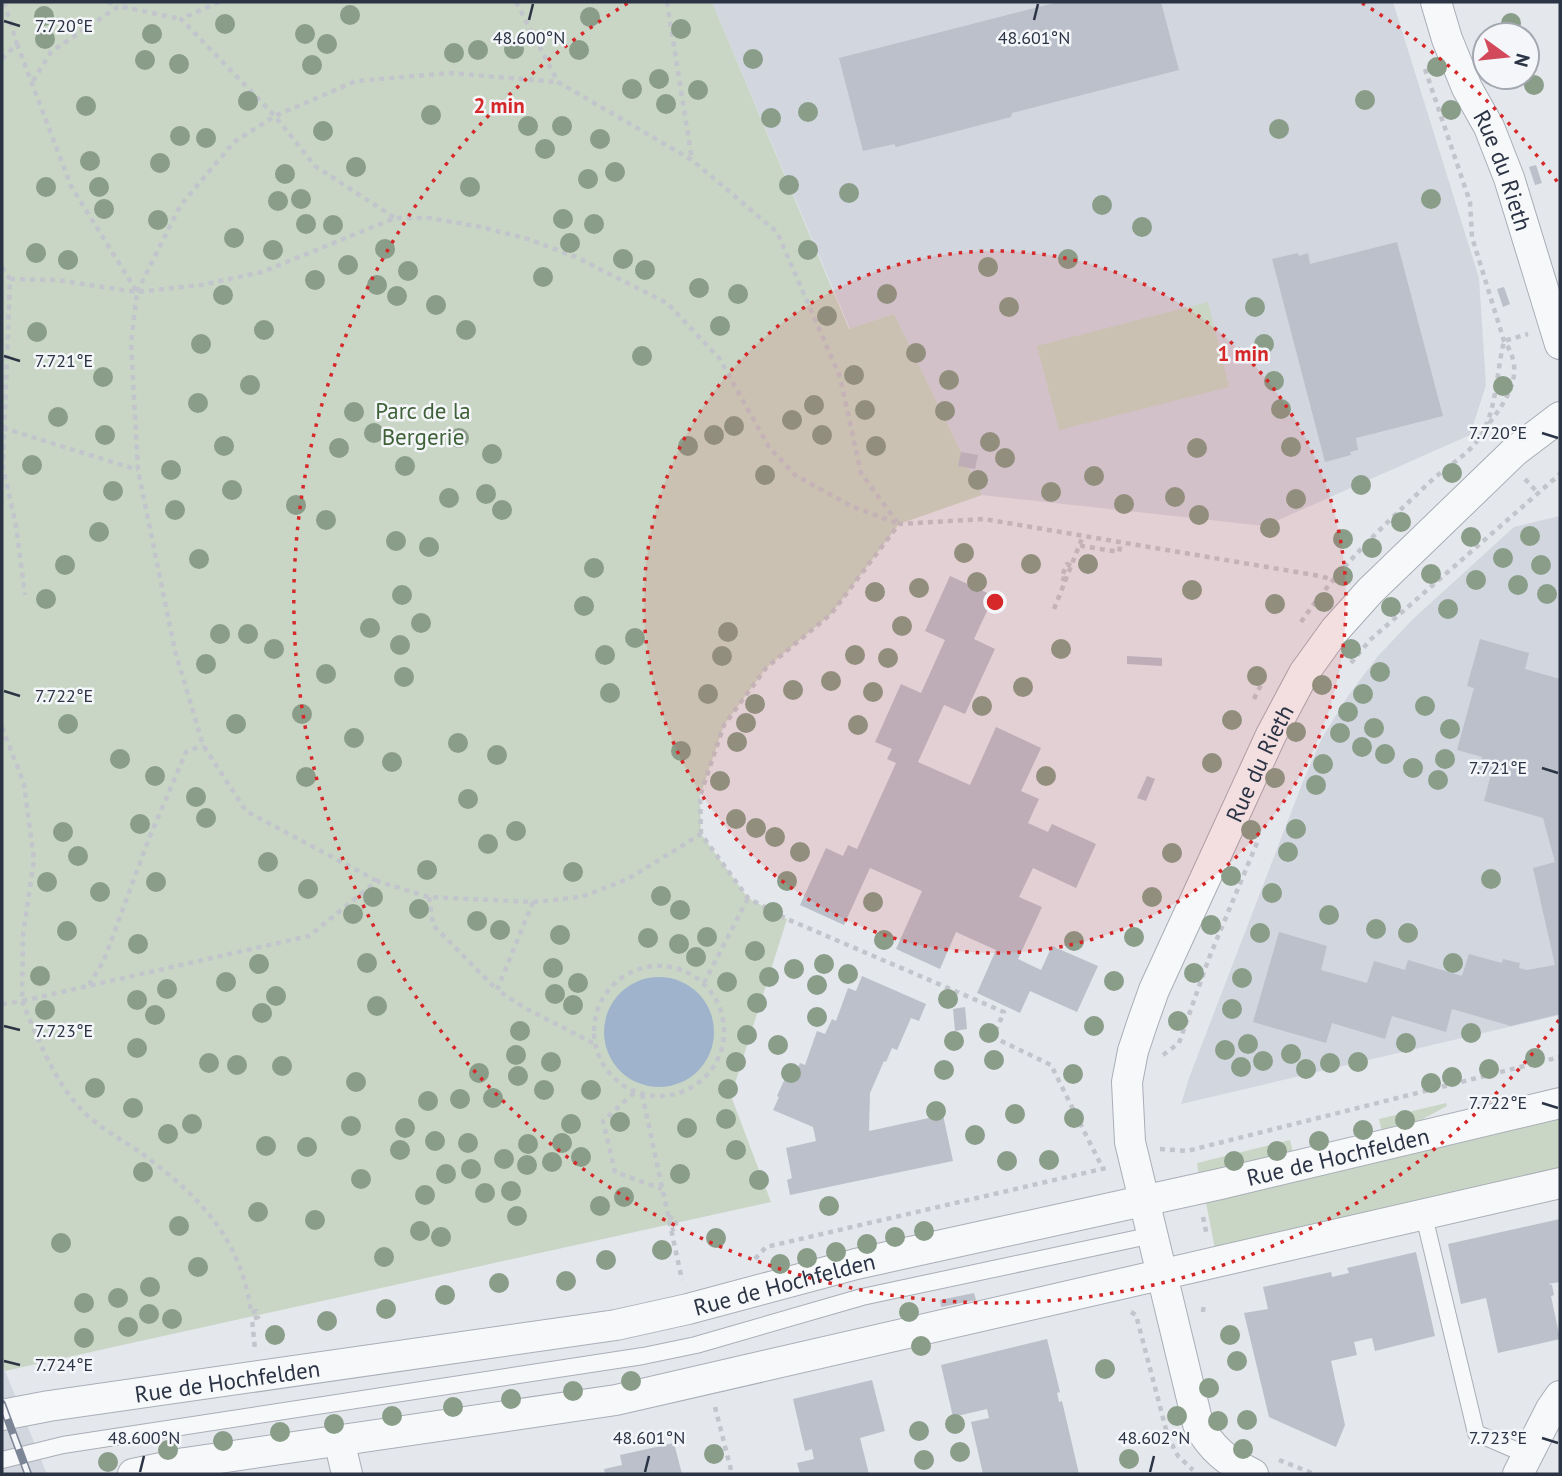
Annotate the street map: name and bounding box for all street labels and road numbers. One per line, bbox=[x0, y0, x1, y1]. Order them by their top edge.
street label: Rue du Rieth bbox=[1468, 105, 1539, 234]
street label: Rue du Rieth bbox=[1219, 699, 1299, 826]
street label: Rue de Hochfelden bbox=[1243, 1120, 1432, 1192]
street label: Rue de Hochfelden bbox=[690, 1246, 878, 1321]
street label: Rue de Hochfelden bbox=[133, 1353, 322, 1408]

